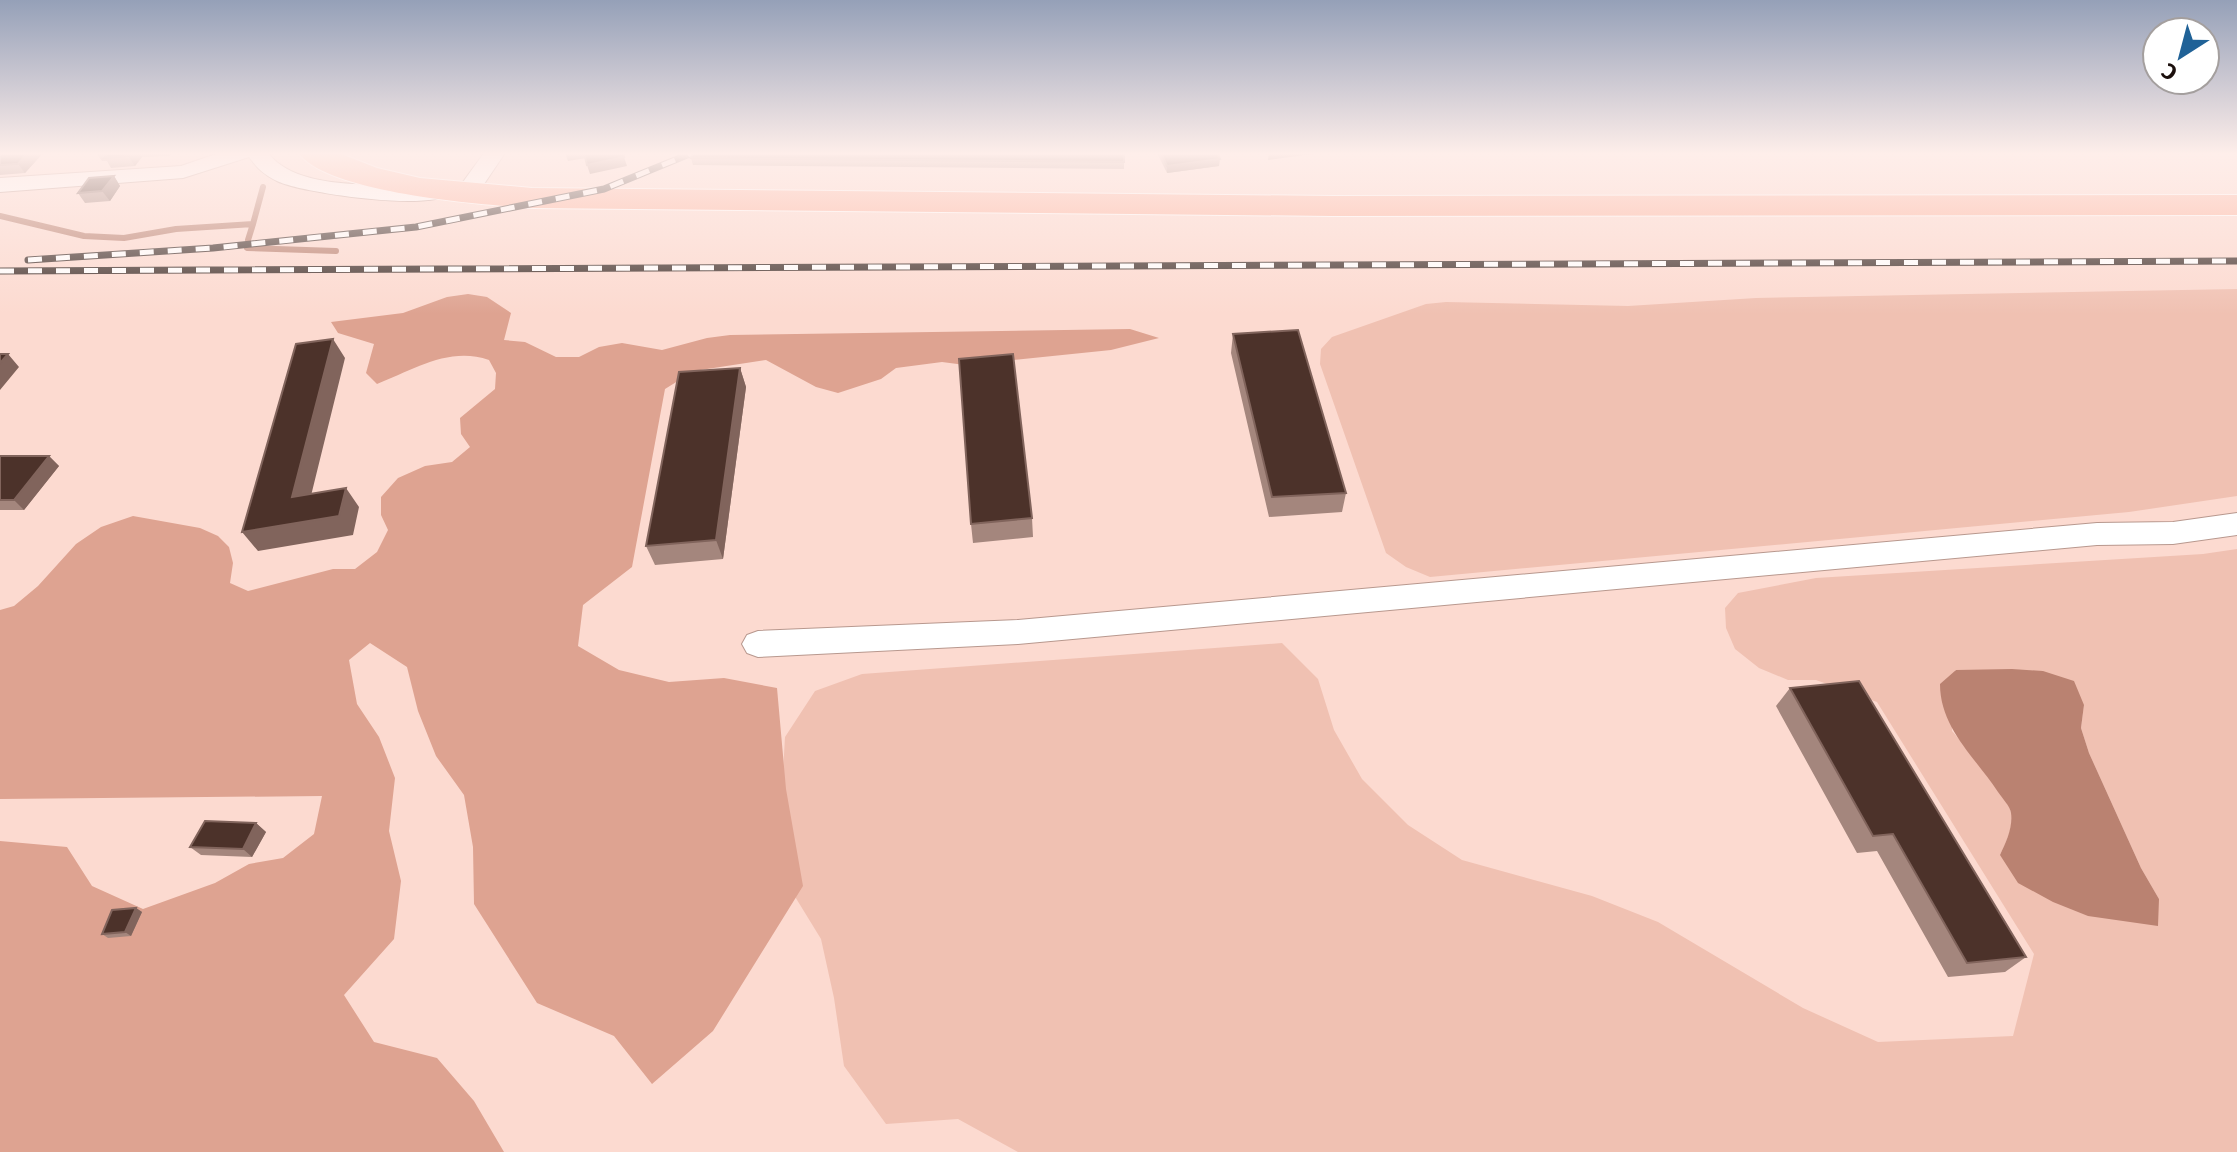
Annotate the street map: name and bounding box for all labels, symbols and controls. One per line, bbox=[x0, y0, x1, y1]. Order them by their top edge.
north arrow bbox=[2141, 16, 2221, 96]
text: С bbox=[2156, 57, 2183, 86]

